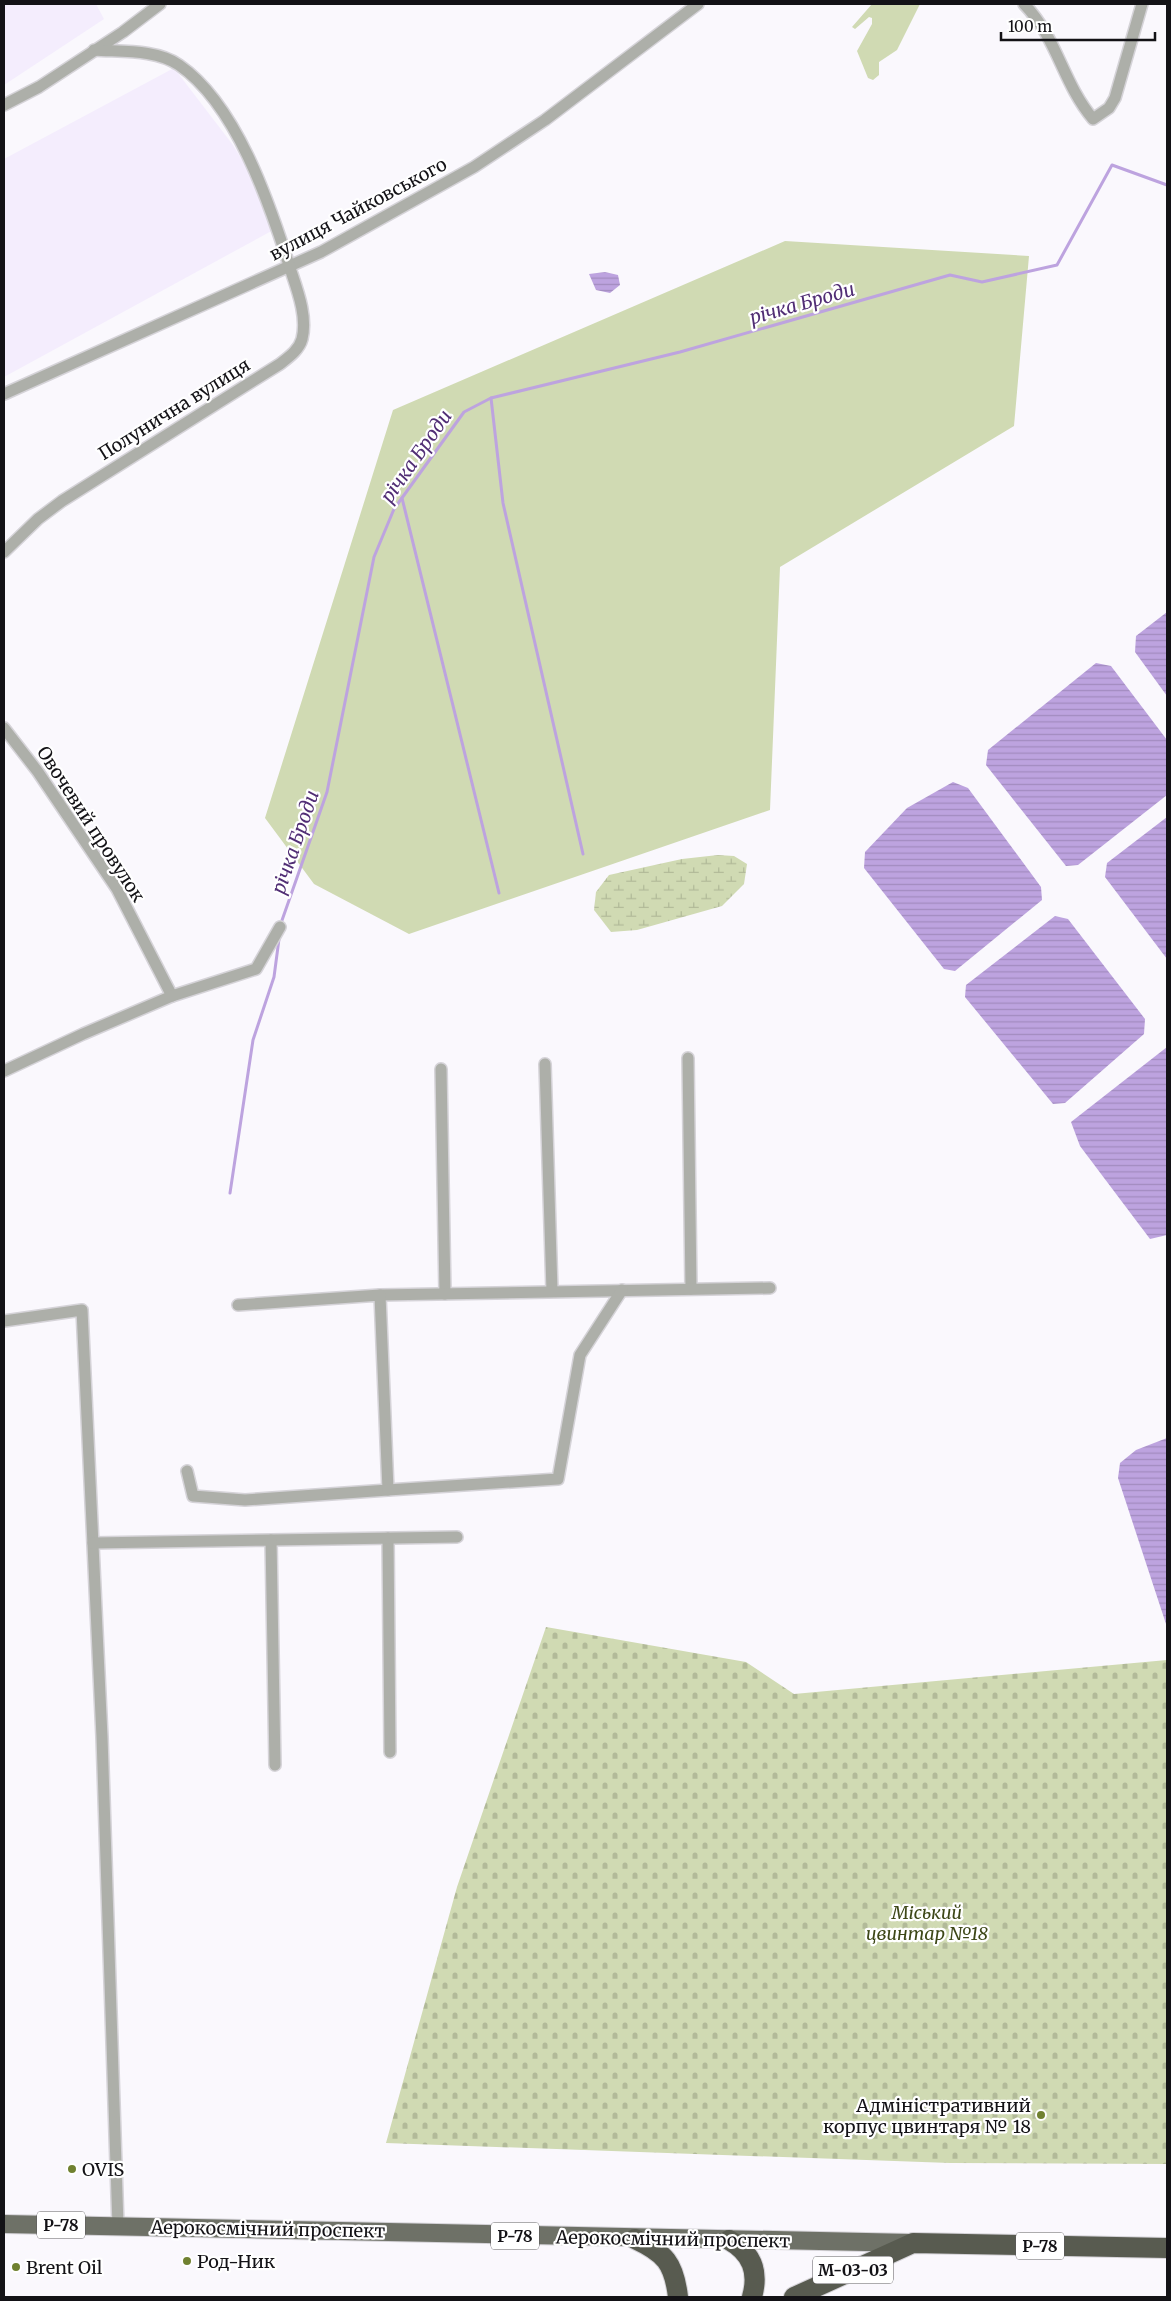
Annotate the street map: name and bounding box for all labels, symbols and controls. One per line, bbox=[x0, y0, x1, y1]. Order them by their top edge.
scale bar bbox=[1001, 10, 1155, 42]
text: 100 m bbox=[1008, 17, 1052, 36]
street label: вулиця Чайковського bbox=[265, 152, 451, 266]
water label: річка Броди bbox=[747, 277, 857, 329]
street label: Полунична вулиця bbox=[94, 353, 254, 465]
water label: річка Броди bbox=[375, 405, 457, 507]
street label: Овочевий провулок bbox=[32, 742, 150, 907]
water label: річка Броди bbox=[266, 787, 324, 897]
park label: Міський цвинтар №18 bbox=[866, 1901, 988, 1945]
place label: Адміністративний корпус цвинтаря № 18 bbox=[823, 2094, 1031, 2138]
marker: Адміністративний корпус цвинтаря № 18 bbox=[1035, 2109, 1047, 2121]
place label: OVIS bbox=[82, 2158, 124, 2181]
marker: OVIS bbox=[66, 2163, 78, 2175]
road number: Р-78 bbox=[37, 2212, 85, 2238]
street label: Аерокосмічний проспект bbox=[150, 2215, 385, 2243]
road number: Р-78 bbox=[491, 2222, 539, 2250]
street label: Аерокосмічний проспект bbox=[555, 2225, 790, 2253]
road number: Р-78 bbox=[1016, 2232, 1064, 2260]
place label: Род-Ник bbox=[197, 2250, 276, 2273]
marker: Род-Ник bbox=[181, 2255, 193, 2267]
place label: Brent Oil bbox=[26, 2256, 103, 2279]
road number: М-03-03 bbox=[813, 2256, 893, 2284]
marker: Brent Oil bbox=[10, 2261, 22, 2273]

